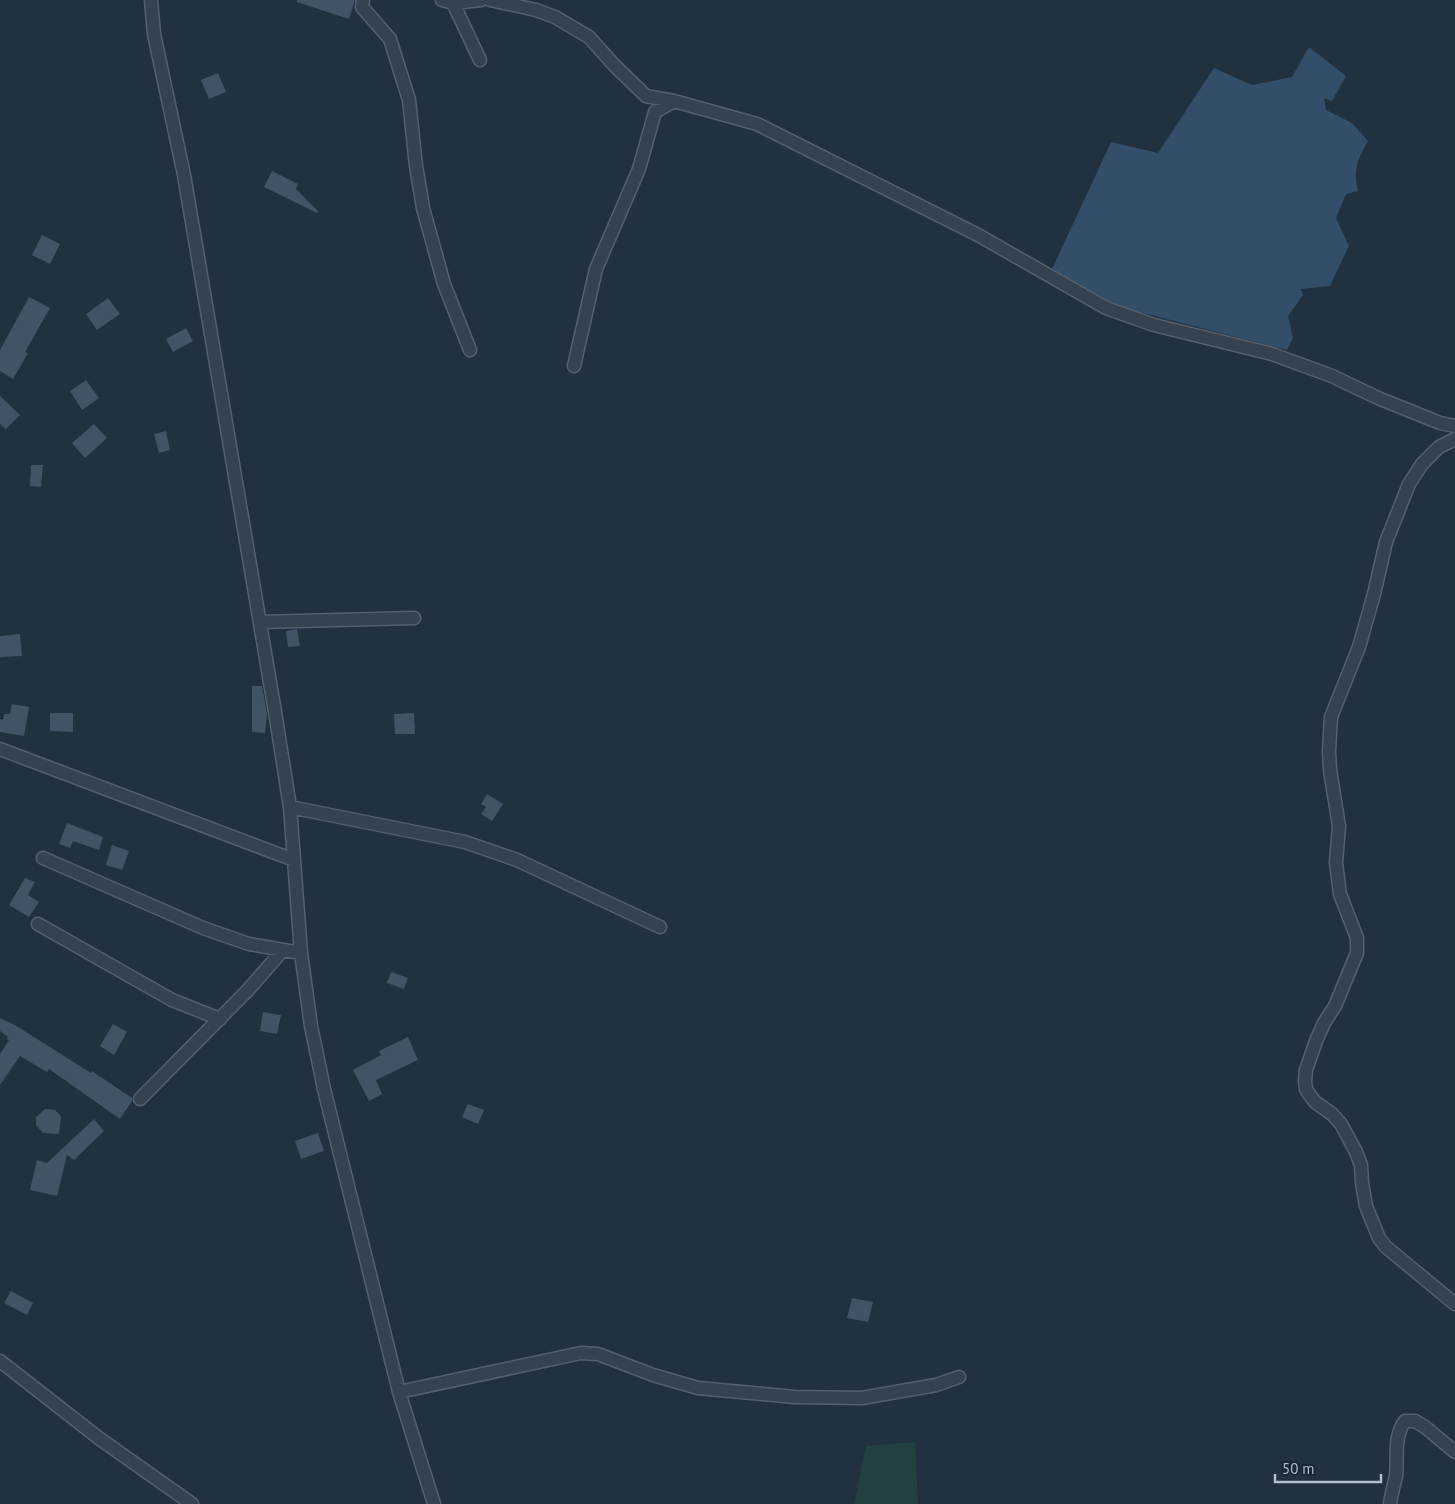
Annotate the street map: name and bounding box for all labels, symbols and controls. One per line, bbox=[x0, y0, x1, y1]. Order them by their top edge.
scale bar bbox=[1275, 1452, 1381, 1484]
text: 50 m bbox=[1282, 1459, 1315, 1478]

